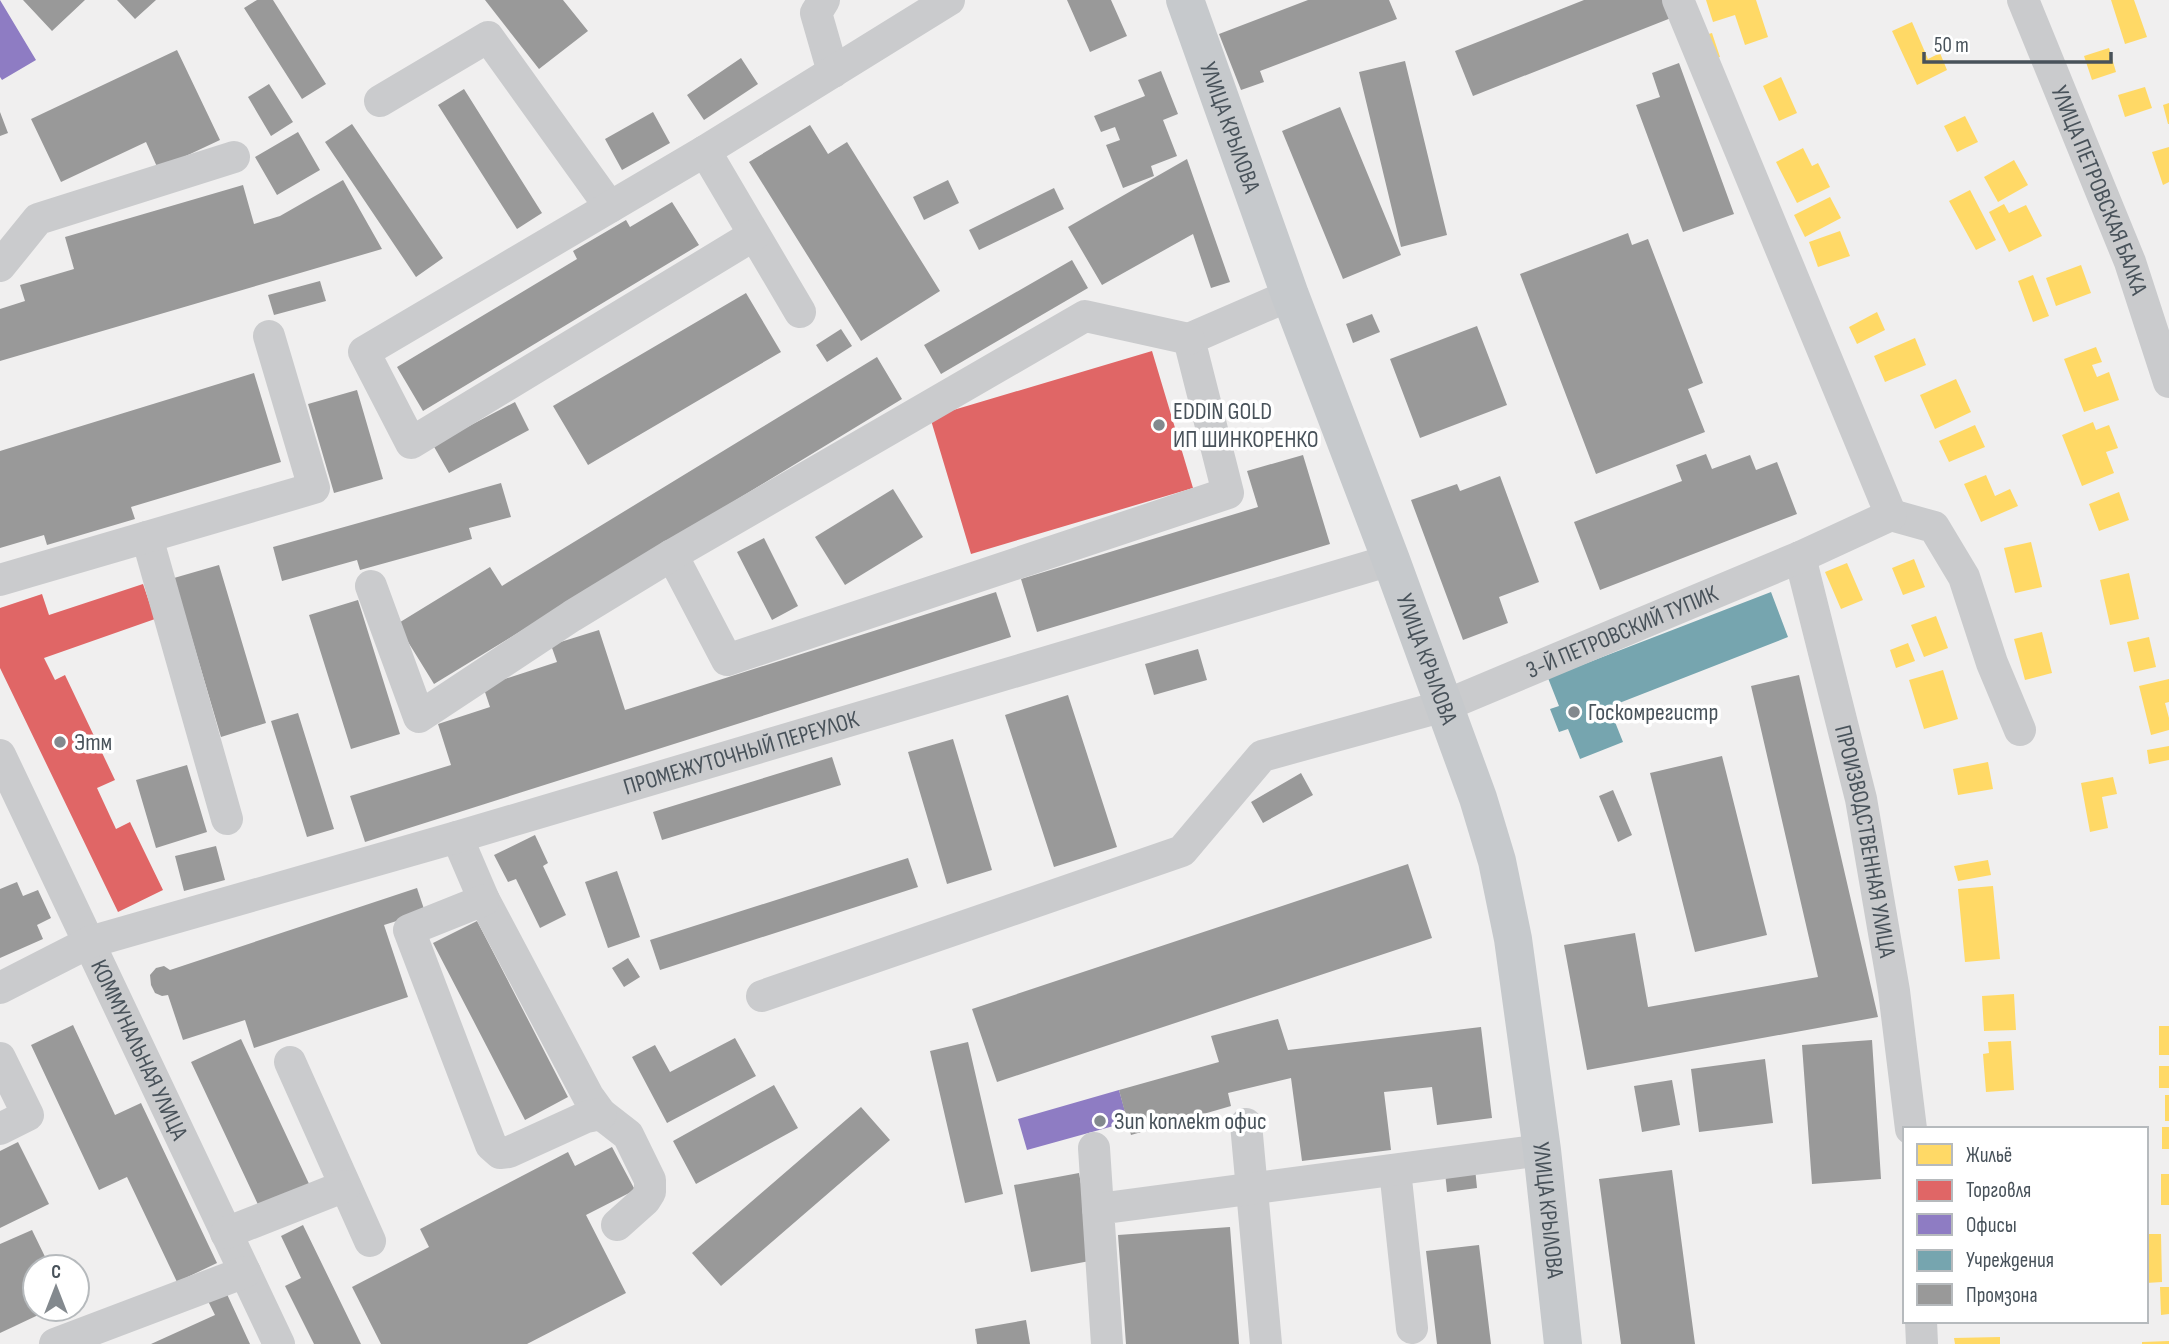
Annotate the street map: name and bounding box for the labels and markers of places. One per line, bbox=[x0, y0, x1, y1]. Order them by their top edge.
place label: EDDIN GOLD ИП ШИНКОРЕНКО bbox=[1173, 397, 1319, 454]
marker: EDDIN GOLD ИП ШИНКОРЕНКО bbox=[1151, 417, 1167, 433]
place label: Госкомрегистр bbox=[1588, 698, 1718, 727]
marker: Госкомрегистр bbox=[1566, 704, 1582, 720]
place label: Этм bbox=[74, 728, 112, 757]
marker: Этм bbox=[52, 734, 68, 750]
place label: Зип коплект офис bbox=[1114, 1107, 1267, 1136]
marker: Зип коплект офис bbox=[1092, 1113, 1108, 1129]

